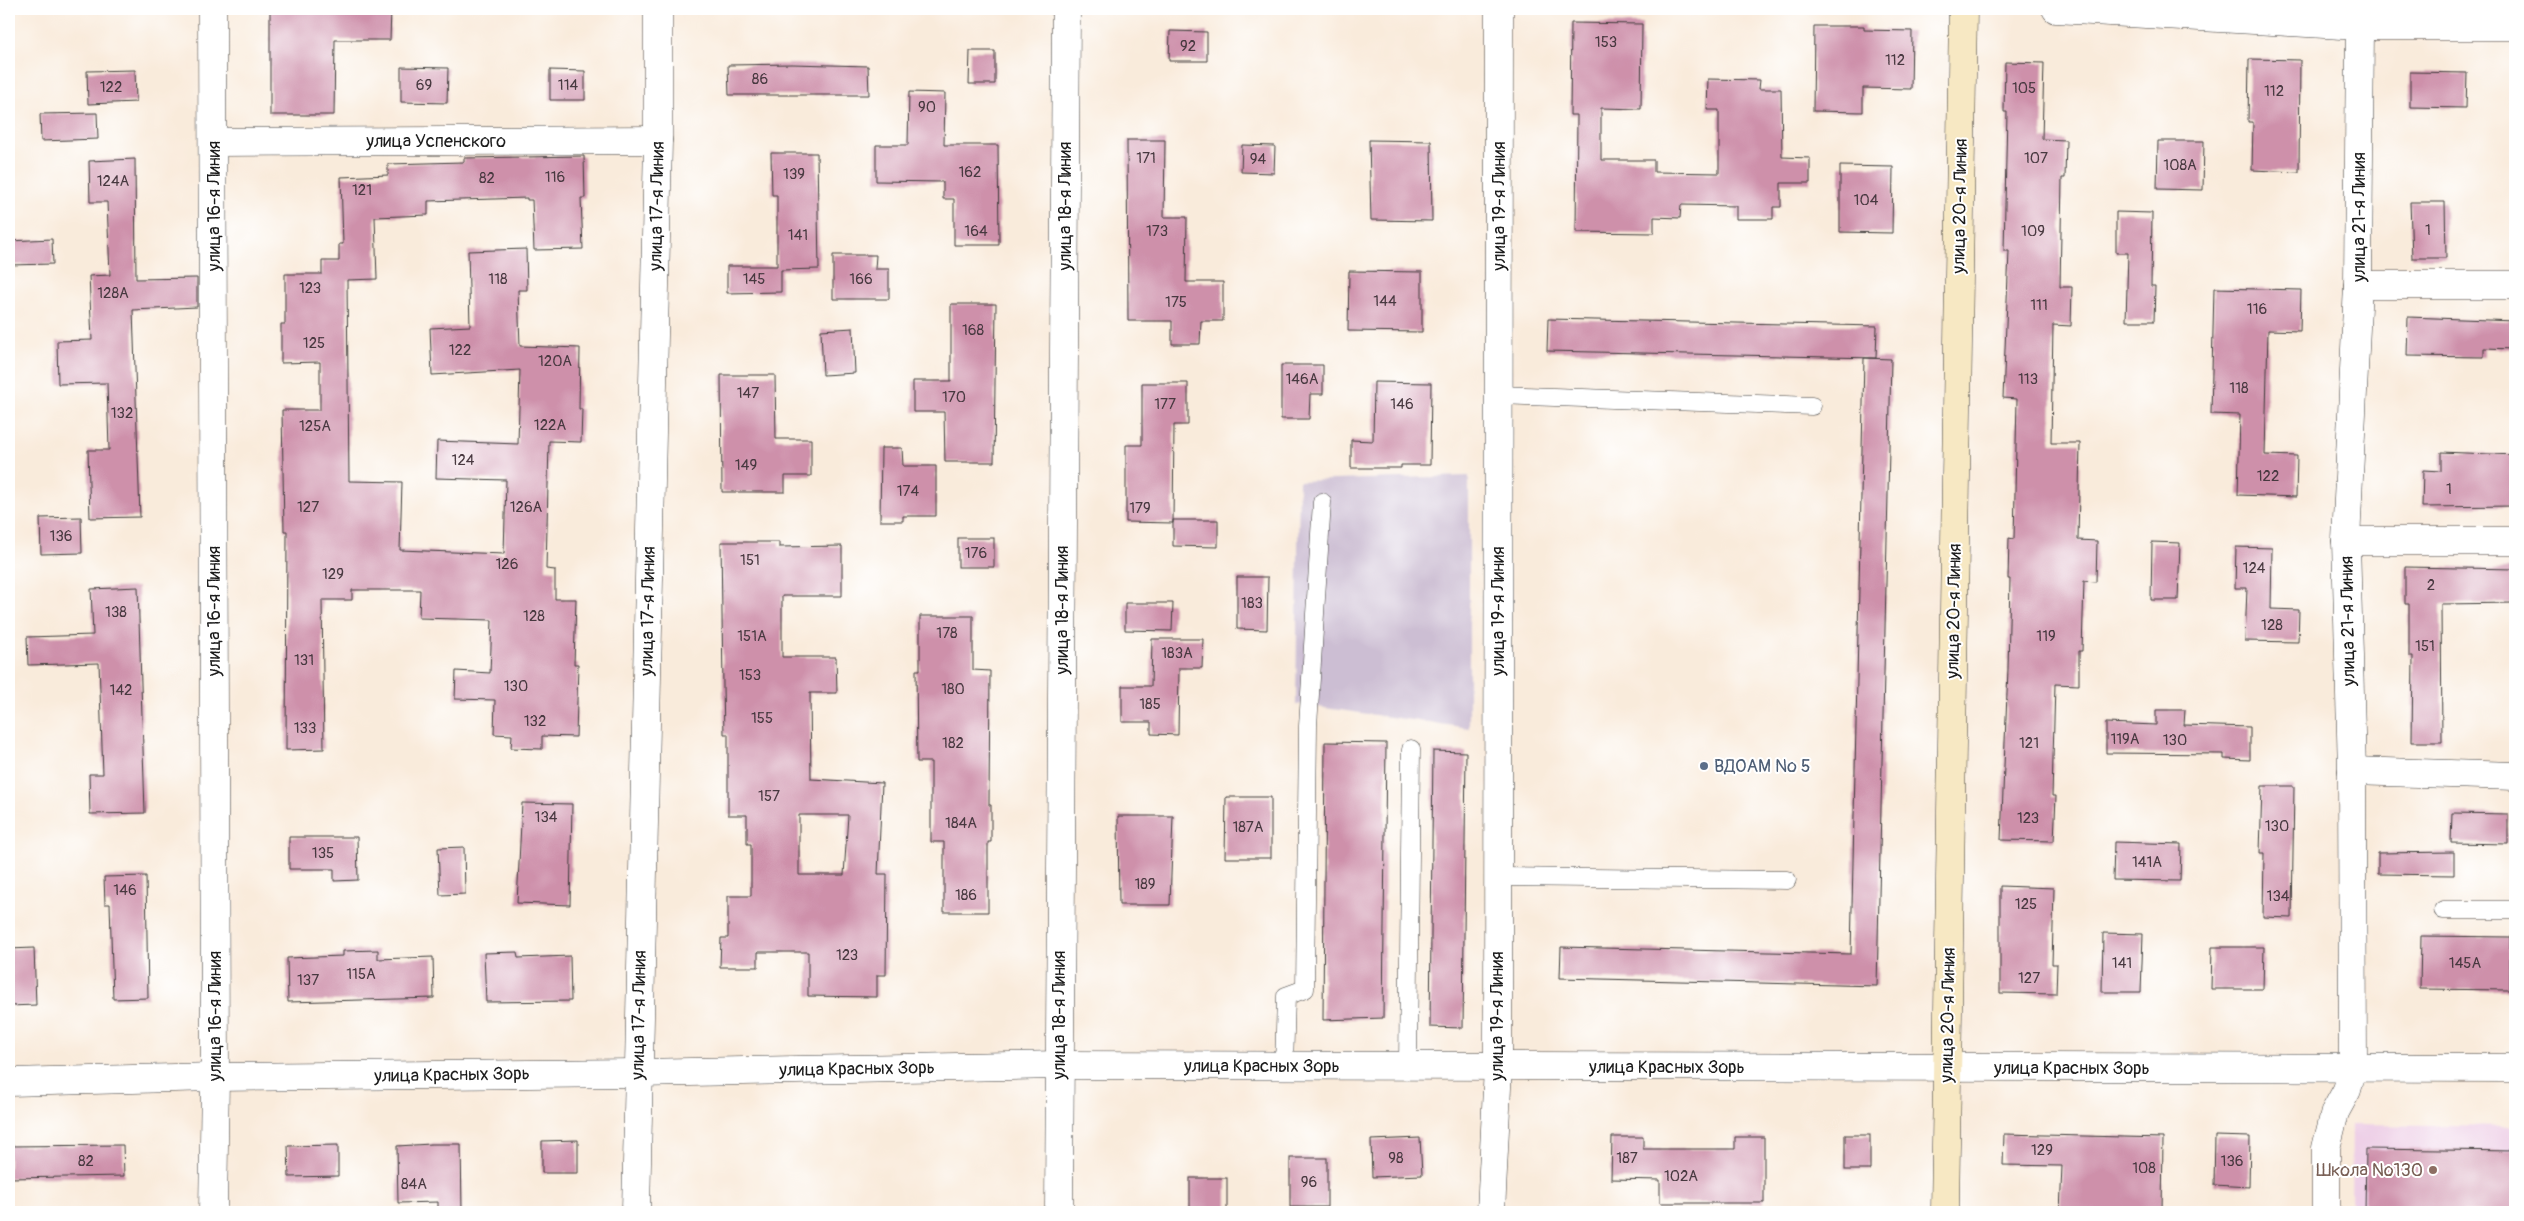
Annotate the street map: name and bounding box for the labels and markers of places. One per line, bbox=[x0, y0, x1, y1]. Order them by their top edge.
place label: ВДОАМ № 5 bbox=[1714, 755, 1810, 778]
marker: ВДОАМ № 5 bbox=[1698, 760, 1710, 772]
place label: Школа №130 bbox=[2316, 1159, 2423, 1182]
marker: Школа №130 bbox=[2427, 1164, 2439, 1176]

